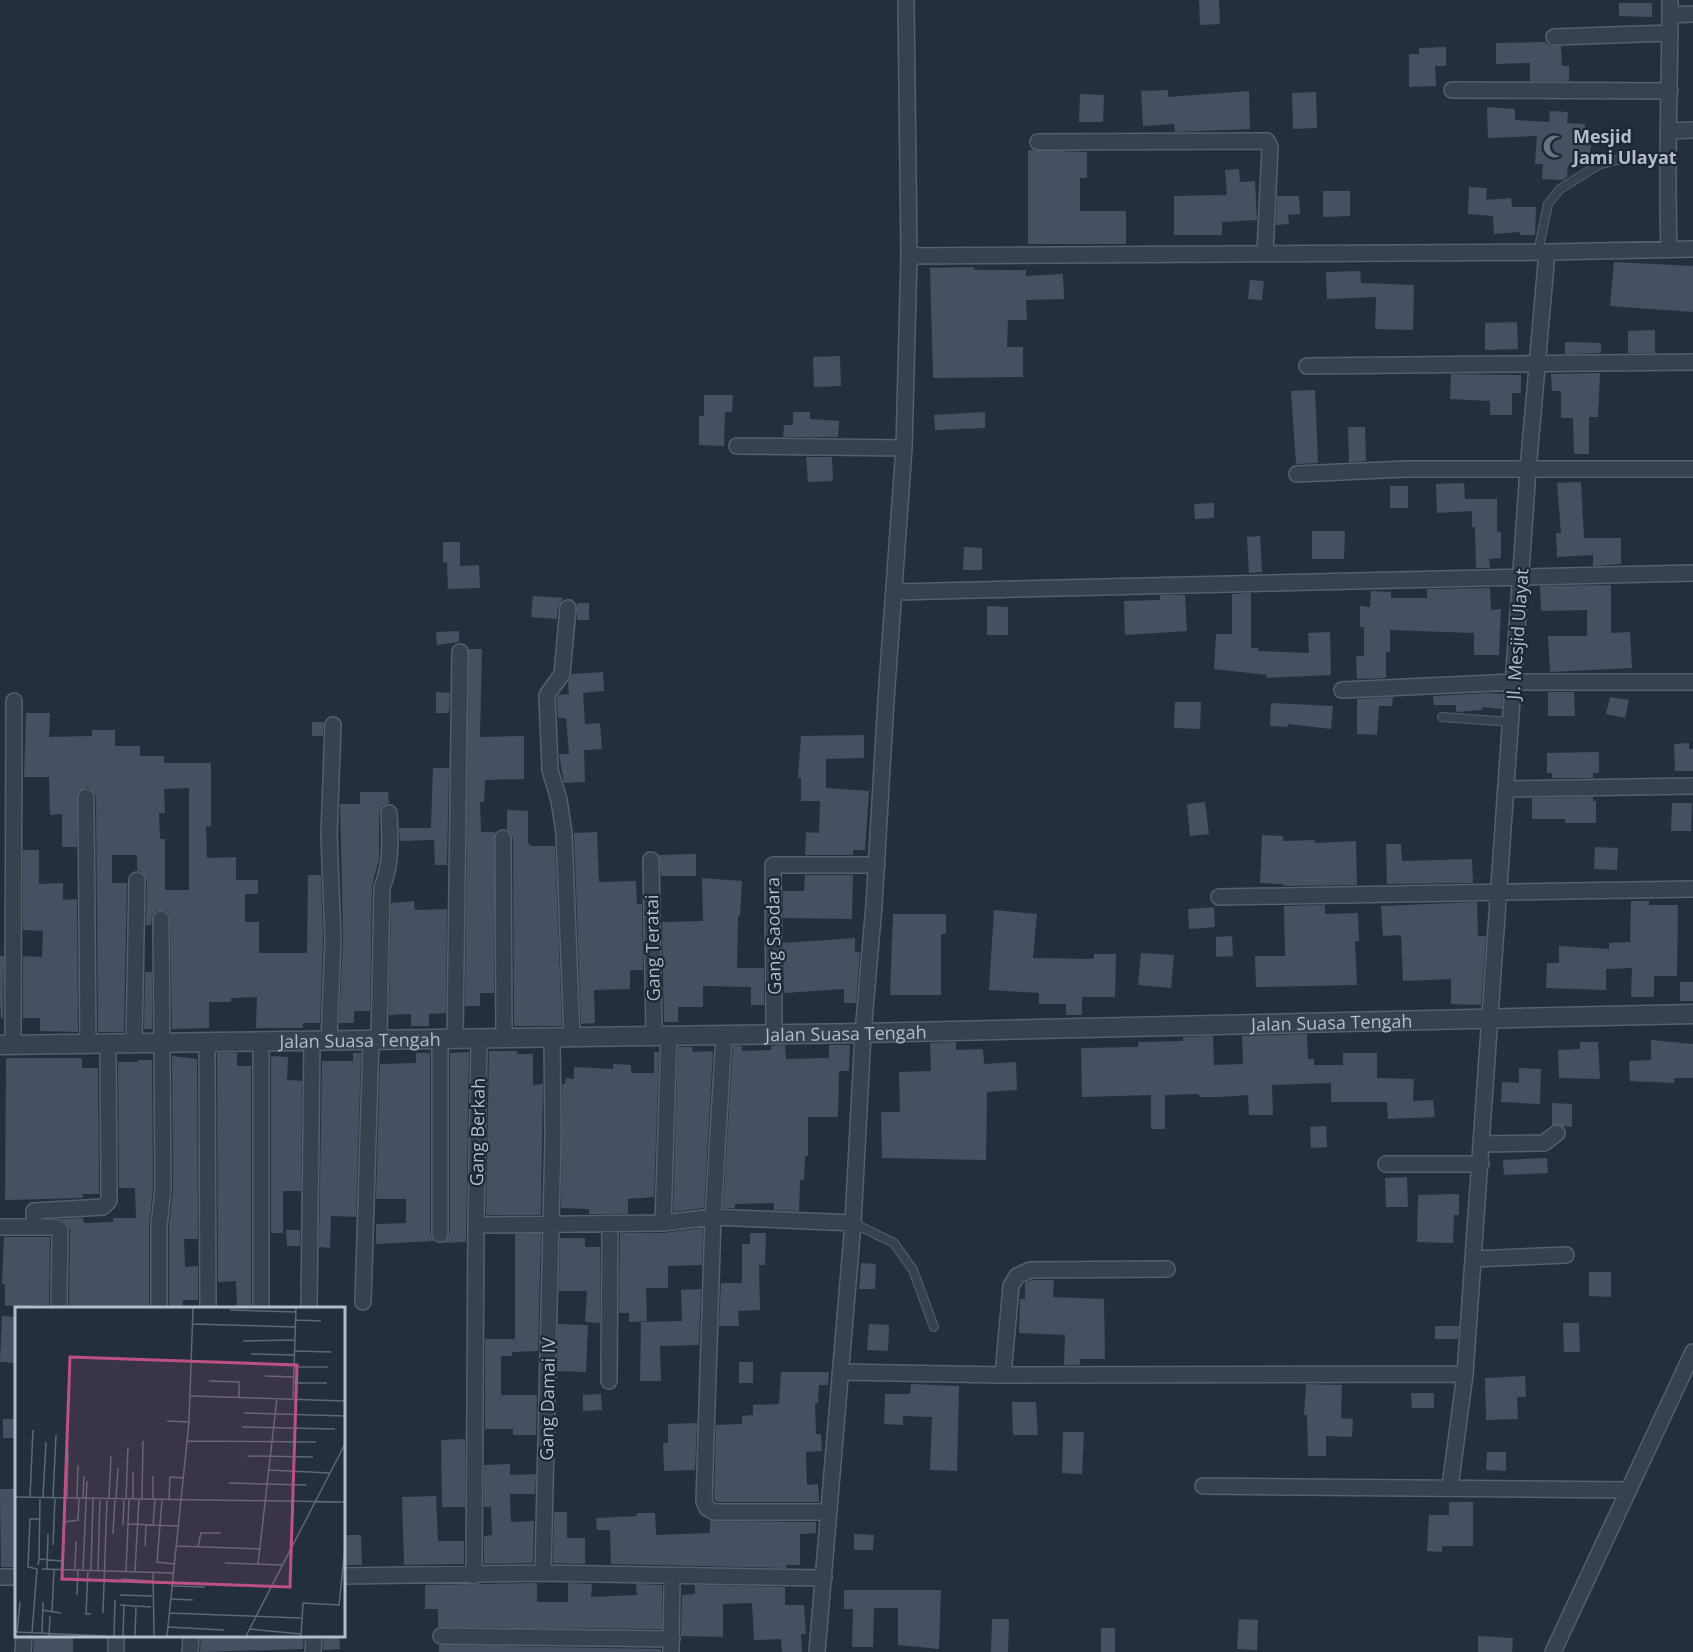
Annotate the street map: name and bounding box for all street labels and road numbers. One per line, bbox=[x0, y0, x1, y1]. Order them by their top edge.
street label: Jl. Mesjid Ulayat bbox=[1500, 568, 1534, 702]
street label: Gang Saodara bbox=[760, 877, 786, 995]
street label: Gang Teratai bbox=[639, 894, 665, 1002]
street label: Jalan Suasa Tengah bbox=[1249, 1008, 1413, 1036]
street label: Jalan Suasa Tengah bbox=[763, 1020, 927, 1046]
street label: Jalan Suasa Tengah bbox=[277, 1027, 441, 1053]
street label: Gang Berkah bbox=[464, 1078, 490, 1186]
street label: Gang Damai IV bbox=[534, 1337, 560, 1461]

